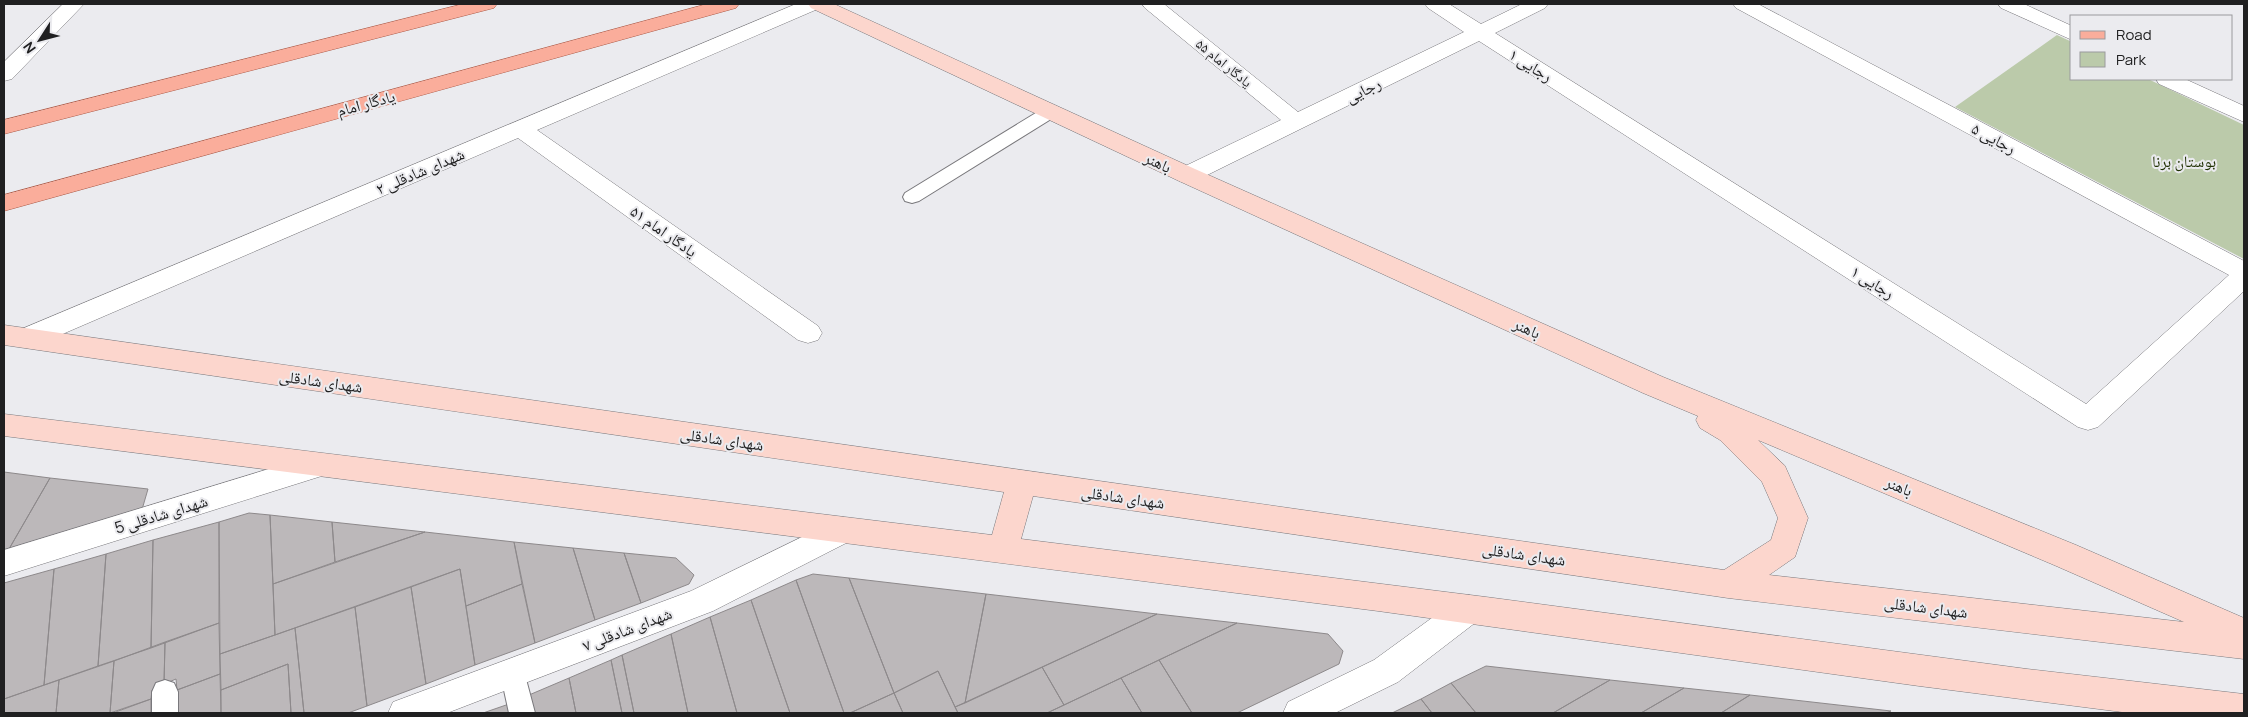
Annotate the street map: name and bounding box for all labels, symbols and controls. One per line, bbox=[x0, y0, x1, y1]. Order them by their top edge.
north arrow bbox=[15, 15, 65, 65]
legend bbox=[2070, 15, 2233, 80]
text: Road bbox=[2116, 24, 2152, 45]
street label: یادگار امام ۵۵ bbox=[1192, 34, 1257, 92]
text: N bbox=[18, 38, 40, 58]
street label: رجایی ۱ bbox=[1505, 43, 1557, 87]
text: Park bbox=[2116, 49, 2146, 70]
street label: رجایی bbox=[1342, 72, 1384, 108]
street label: یادگار امام bbox=[335, 85, 397, 121]
street label: رجایی ۵ bbox=[1968, 117, 2020, 159]
street label: شهدای شادقلی ۲ bbox=[372, 142, 468, 200]
street label: باهنر bbox=[1140, 146, 1175, 178]
park label: بوستان برنا bbox=[2152, 150, 2216, 172]
street label: یادگار امام ۵۱ bbox=[626, 200, 702, 262]
street label: رجایی ۱ bbox=[1847, 260, 1899, 304]
street label: باهنر bbox=[1509, 312, 1544, 344]
street label: شهدای شادقلی bbox=[278, 364, 364, 398]
street label: شهدای شادقلی bbox=[679, 422, 765, 456]
street label: باهنر bbox=[1881, 470, 1916, 501]
street label: شهدای شادقلی bbox=[1080, 480, 1166, 514]
street label: شهدای شادقلی 5 bbox=[112, 489, 210, 539]
street label: شهدای شادقلی bbox=[1481, 537, 1567, 571]
street label: شهدای شادقلی bbox=[1883, 591, 1969, 623]
street label: شهدای شادقلی ۷ bbox=[579, 602, 675, 656]

